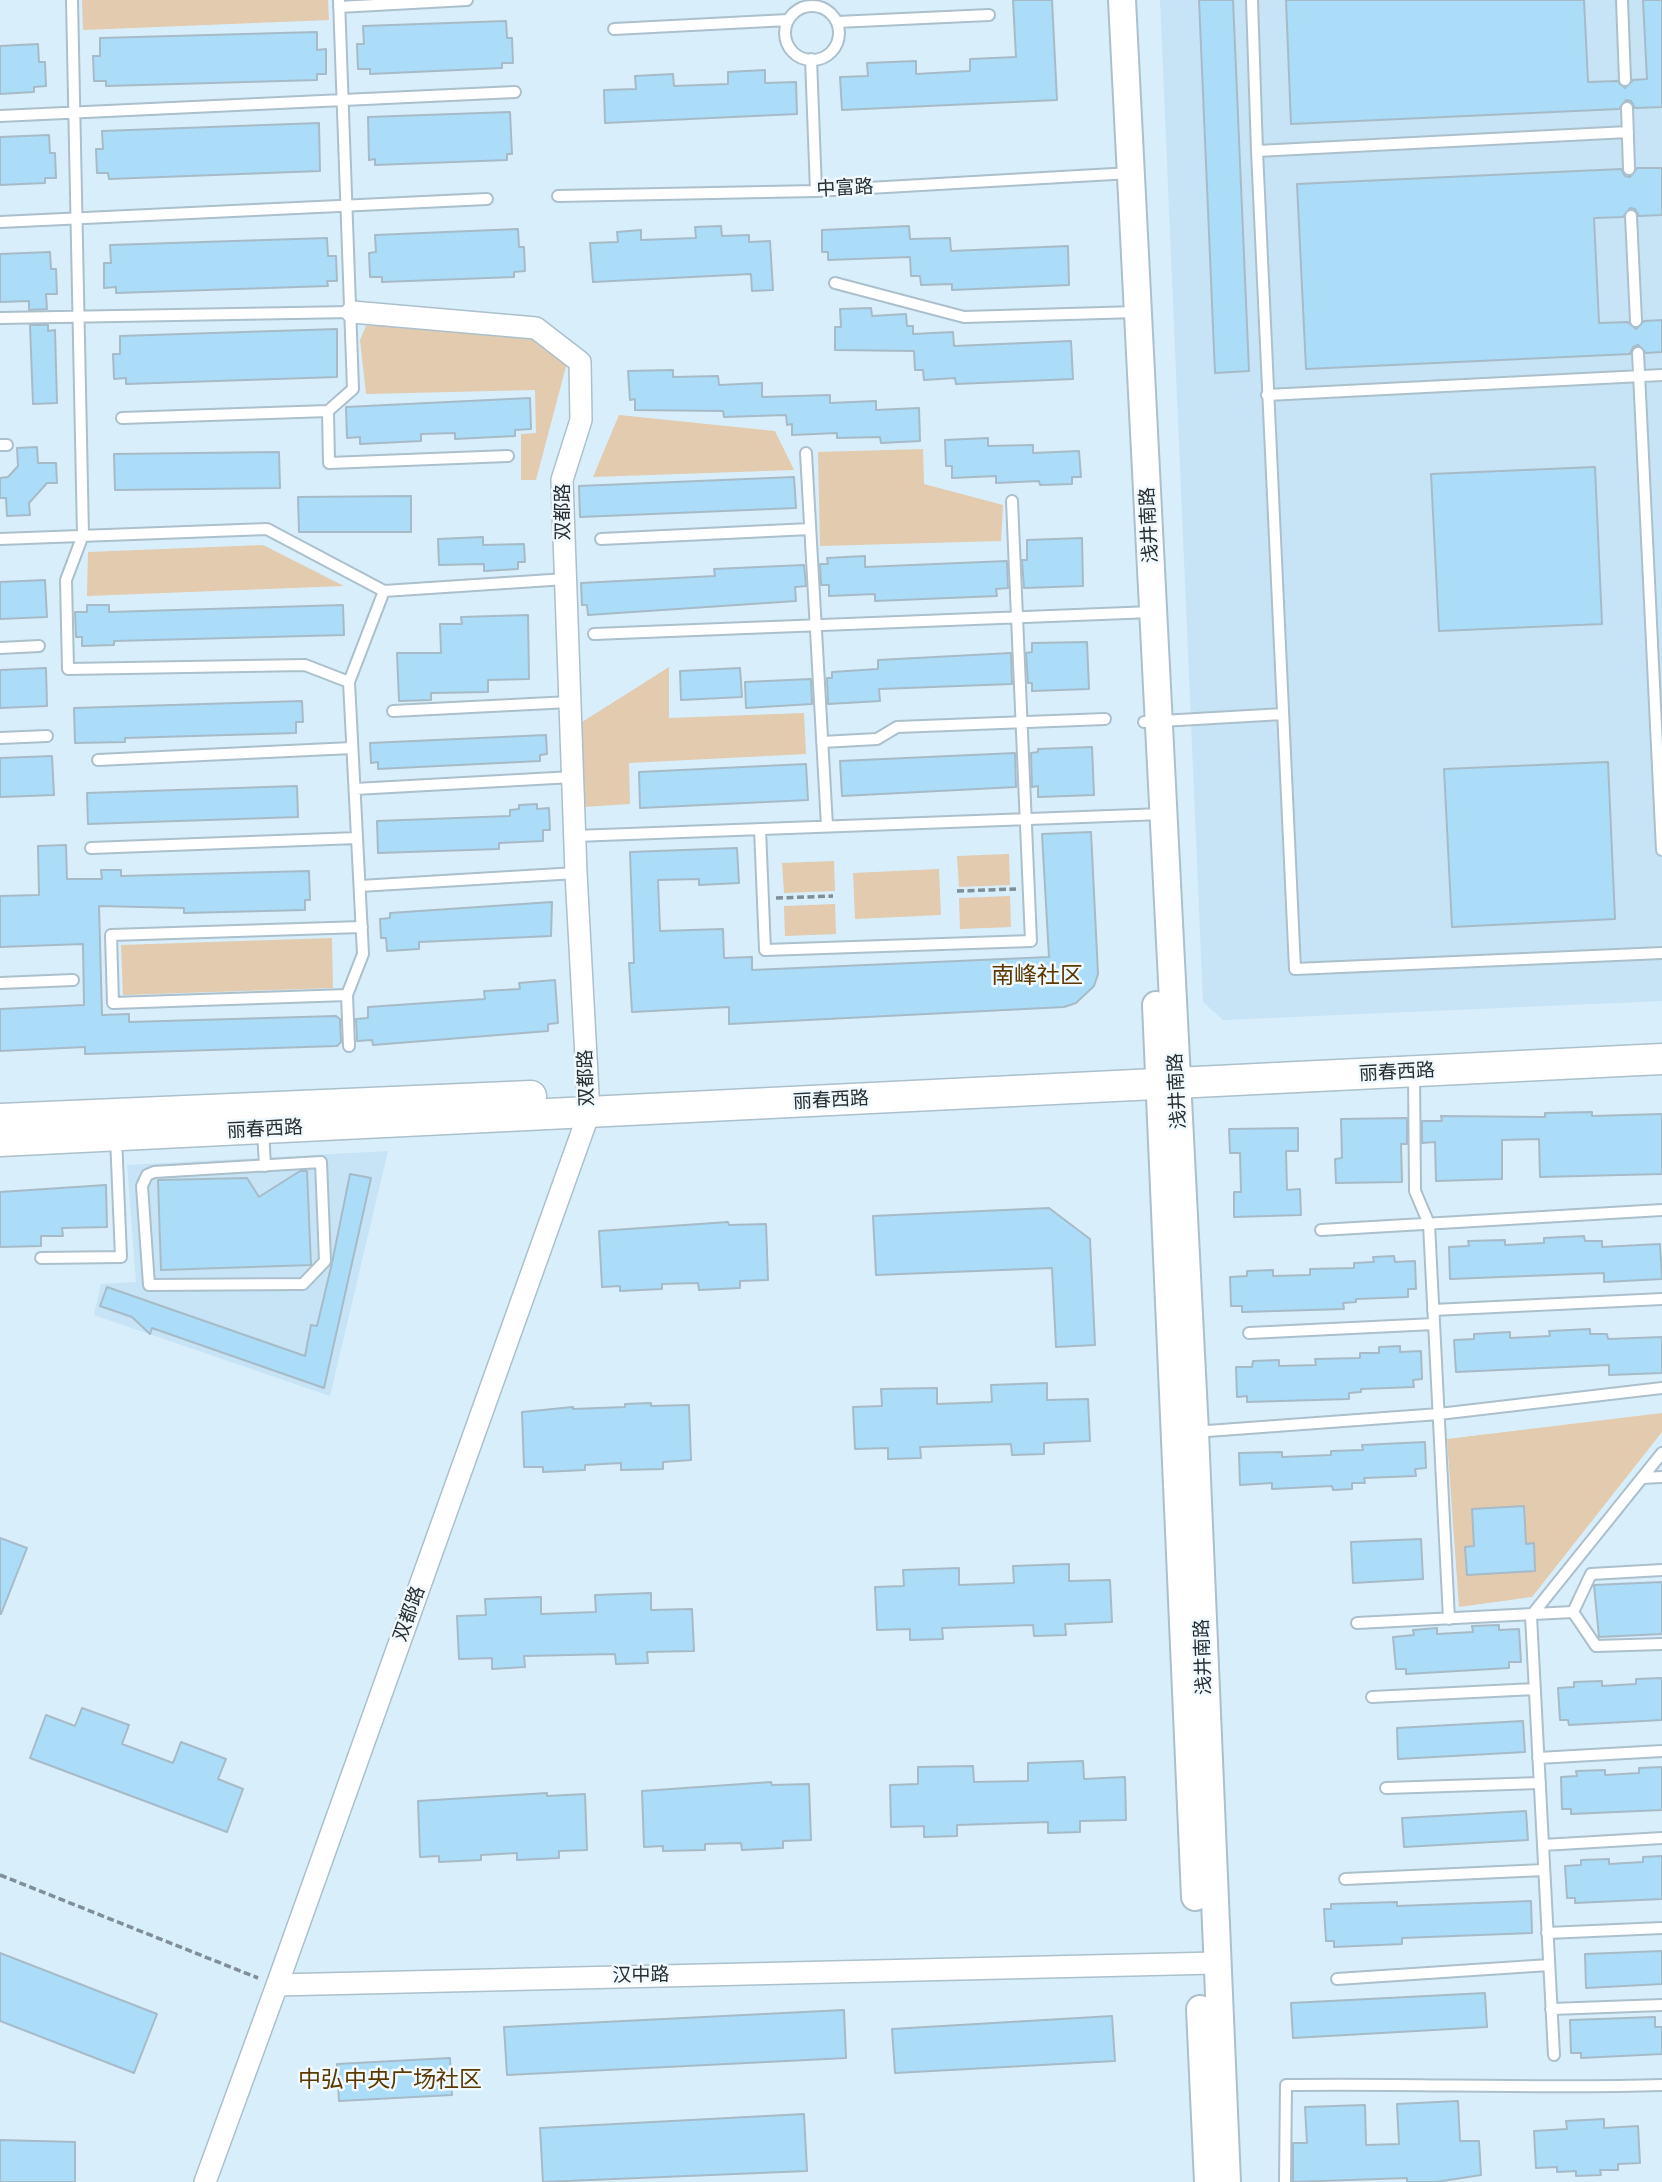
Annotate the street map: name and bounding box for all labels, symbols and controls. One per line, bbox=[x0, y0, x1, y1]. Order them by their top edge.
street label: 中富路 bbox=[816, 176, 874, 202]
street label: 双都路 bbox=[553, 484, 575, 540]
street label: 浅井南路 bbox=[1137, 486, 1163, 564]
district label: 南峰社区 bbox=[991, 963, 1083, 991]
street label: 双都路 bbox=[575, 1049, 599, 1107]
street label: 浅井南路 bbox=[1165, 1052, 1191, 1130]
street label: 丽春西路 bbox=[1358, 1060, 1436, 1086]
street label: 丽春西路 bbox=[792, 1088, 870, 1114]
street label: 丽春西路 bbox=[226, 1117, 304, 1143]
street label: 双都路 bbox=[390, 1583, 430, 1645]
street label: 浅井南路 bbox=[1191, 1619, 1217, 1695]
street label: 汉中路 bbox=[612, 1964, 670, 1988]
district label: 中弘中央广场社区 bbox=[298, 2067, 482, 2095]

